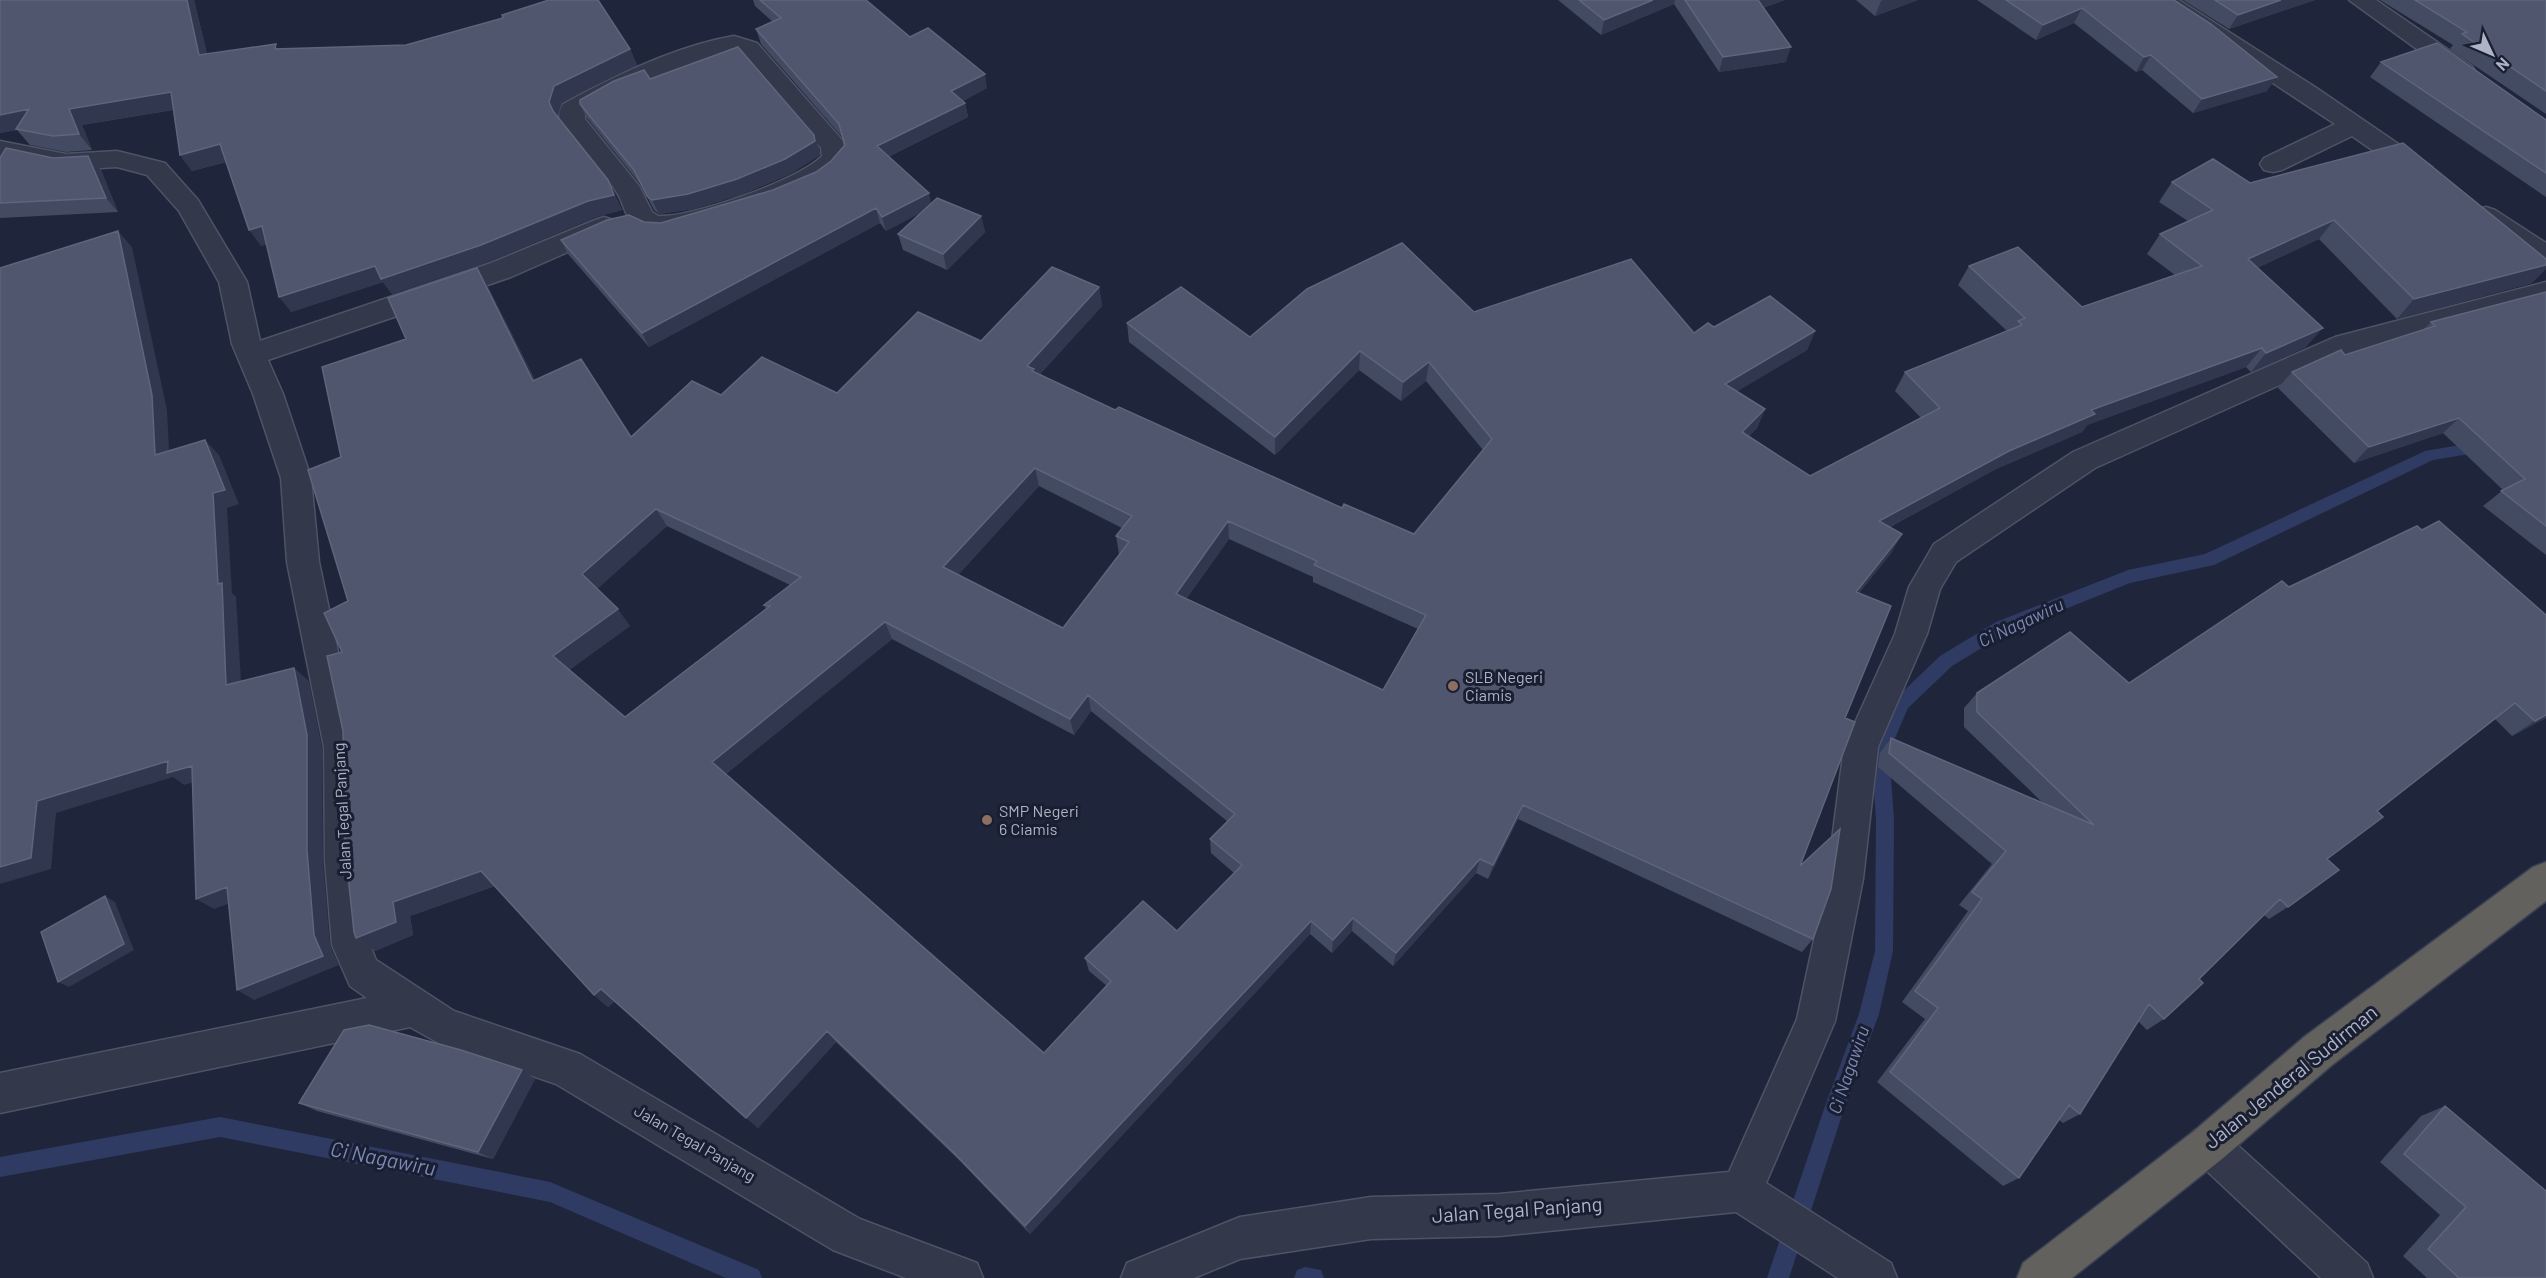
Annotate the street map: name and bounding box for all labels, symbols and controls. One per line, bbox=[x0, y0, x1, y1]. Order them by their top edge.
north arrow bbox=[2462, 24, 2522, 84]
text: N bbox=[2493, 54, 2514, 75]
water label: Ci Nagawiru bbox=[1974, 593, 2067, 651]
place label: SLB Negeri Ciamis bbox=[1465, 667, 1543, 704]
marker: SLB Negeri Ciamis bbox=[1446, 679, 1460, 693]
street label: Jalan Tegal Panjang bbox=[328, 742, 355, 880]
place label: SMP Negeri 6 Ciamis bbox=[999, 801, 1079, 838]
marker: SMP Negeri 6 Ciamis bbox=[980, 813, 994, 827]
street label: Jalan Jenderal Sudirman bbox=[2199, 999, 2382, 1153]
water label: Ci Nagawiru bbox=[1823, 1023, 1873, 1117]
street label: Jalan Tegal Panjang bbox=[631, 1100, 759, 1185]
water label: Ci Nagawiru bbox=[328, 1135, 438, 1180]
street label: Jalan Tegal Panjang bbox=[1431, 1191, 1603, 1227]

